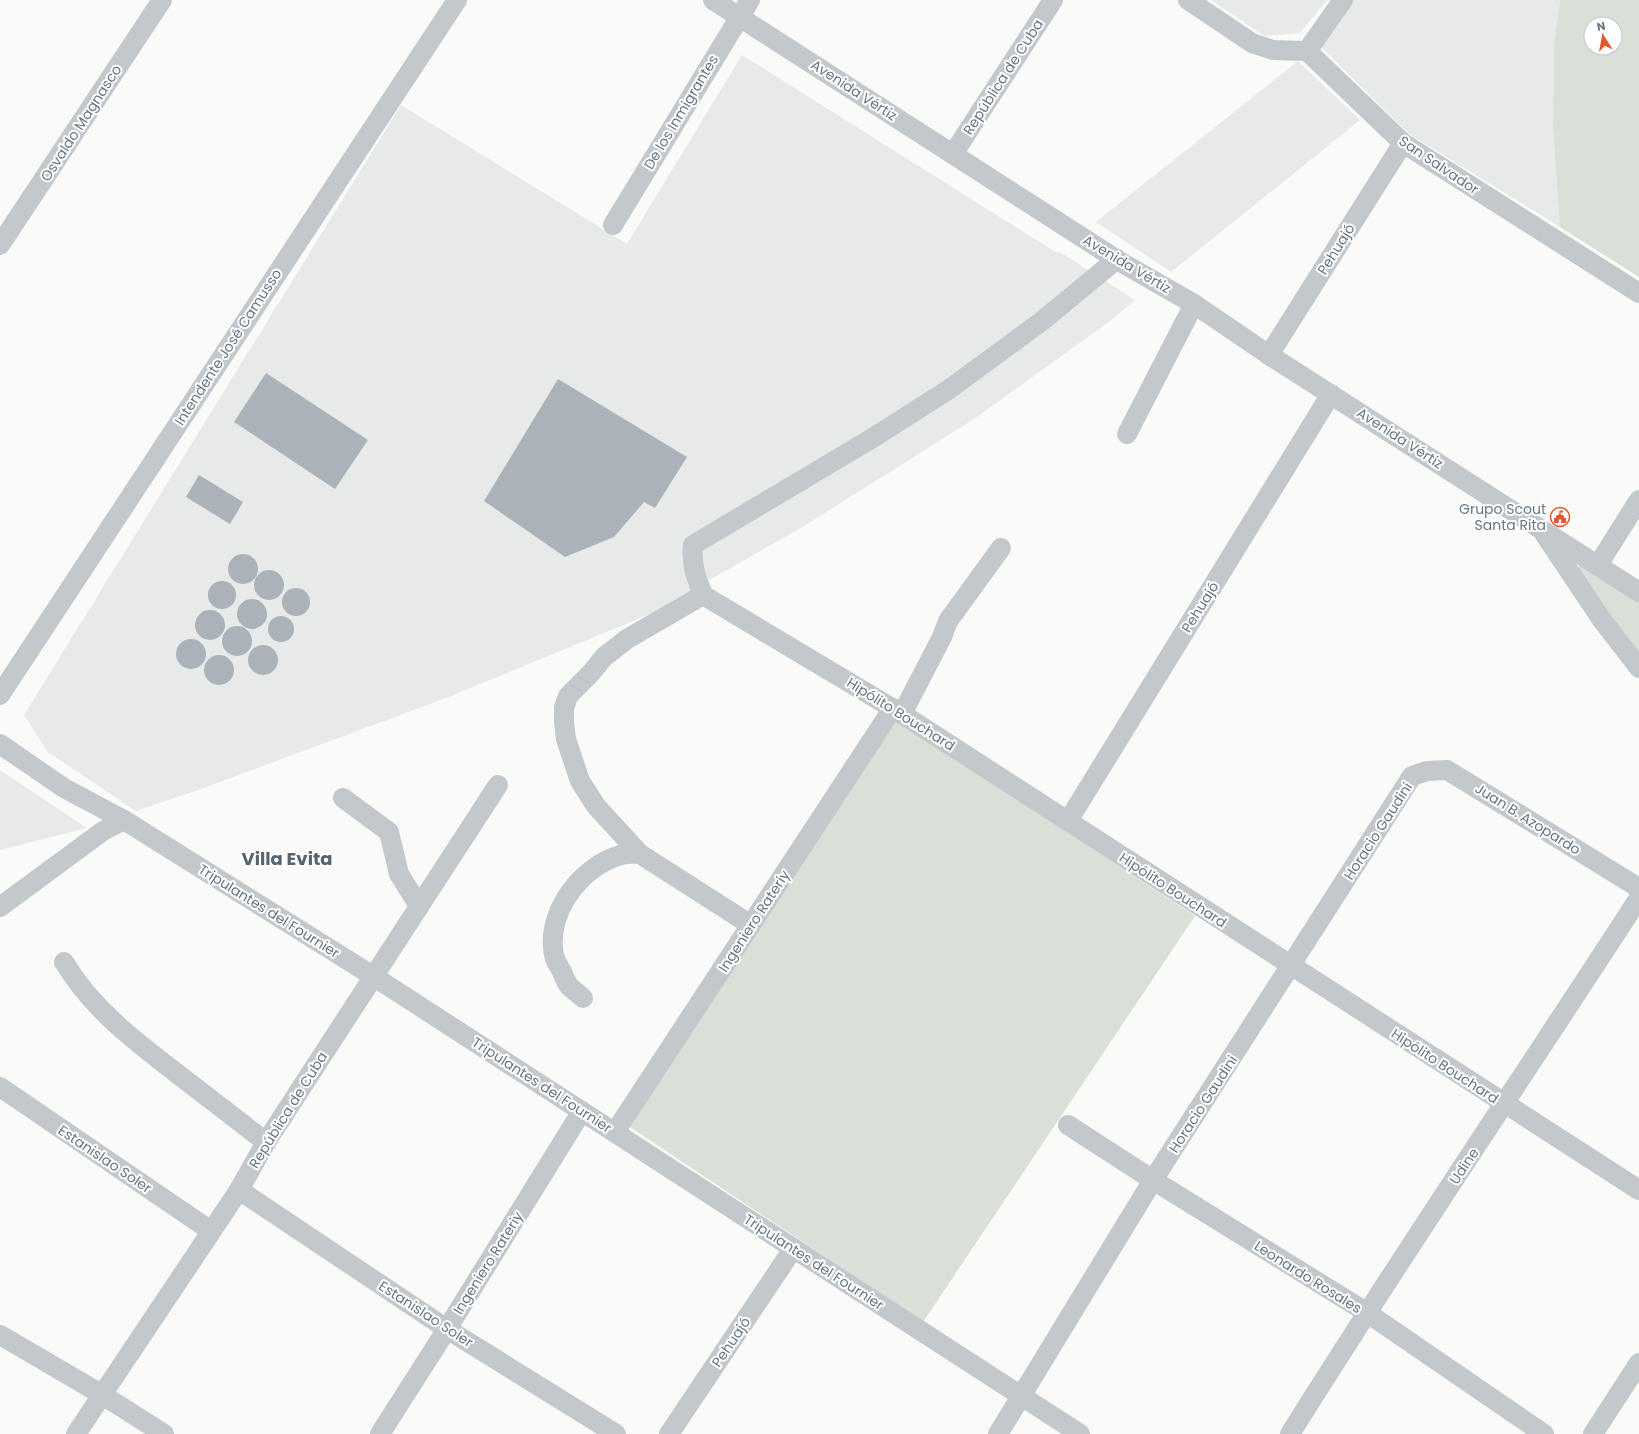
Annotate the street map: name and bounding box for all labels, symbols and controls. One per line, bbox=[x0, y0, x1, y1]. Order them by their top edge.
street label: República de Cuba bbox=[958, 15, 1048, 139]
north arrow bbox=[1583, 16, 1623, 56]
text: N bbox=[1596, 18, 1607, 35]
street label: De los Inmigrantes bbox=[639, 51, 723, 173]
street label: Avenida Vértiz bbox=[807, 55, 901, 125]
street label: Osvaldo Magnasco bbox=[36, 61, 126, 185]
street label: San Salvador bbox=[1395, 131, 1483, 199]
street label: Pehuajó bbox=[1313, 220, 1359, 278]
street label: Avenida Vértiz bbox=[1079, 230, 1175, 298]
street label: Intendente José Camusso bbox=[170, 265, 286, 429]
street label: Avenida Vértiz bbox=[1353, 403, 1447, 473]
place label: Grupo Scout Santa Rita bbox=[1459, 499, 1546, 535]
public building icon: Grupo Scout Santa Rita bbox=[1549, 506, 1571, 528]
street label: Pehuajó bbox=[1177, 578, 1223, 636]
street label: Hipólito Bouchard bbox=[843, 673, 959, 755]
street label: Horacio Gaudini bbox=[1339, 778, 1417, 884]
street label: Juan B. Azopardo bbox=[1471, 778, 1585, 860]
district label: Villa Evita bbox=[242, 846, 332, 871]
street label: Hipólito Bouchard bbox=[1115, 848, 1231, 932]
street label: Tripulantes del Fournier bbox=[195, 859, 343, 963]
street label: Ingeniero Rateriy bbox=[714, 866, 795, 976]
street label: Hipólito Bouchard bbox=[1387, 1024, 1503, 1108]
street label: Tripulantes del Fournier bbox=[468, 1032, 616, 1138]
street label: República de Cuba bbox=[244, 1048, 332, 1172]
street label: Horacio Gaudini bbox=[1164, 1051, 1242, 1157]
street label: Estanislao Soler bbox=[54, 1120, 156, 1198]
street label: Udine bbox=[1445, 1144, 1484, 1188]
street label: Ingeniero Rateriy bbox=[448, 1208, 528, 1318]
street label: Tripulantes del Fournier bbox=[740, 1209, 888, 1315]
street label: Leonardo Rosales bbox=[1250, 1236, 1366, 1318]
street label: Estanislao Soler bbox=[375, 1276, 477, 1352]
street label: Pehuajó bbox=[707, 1313, 755, 1371]

